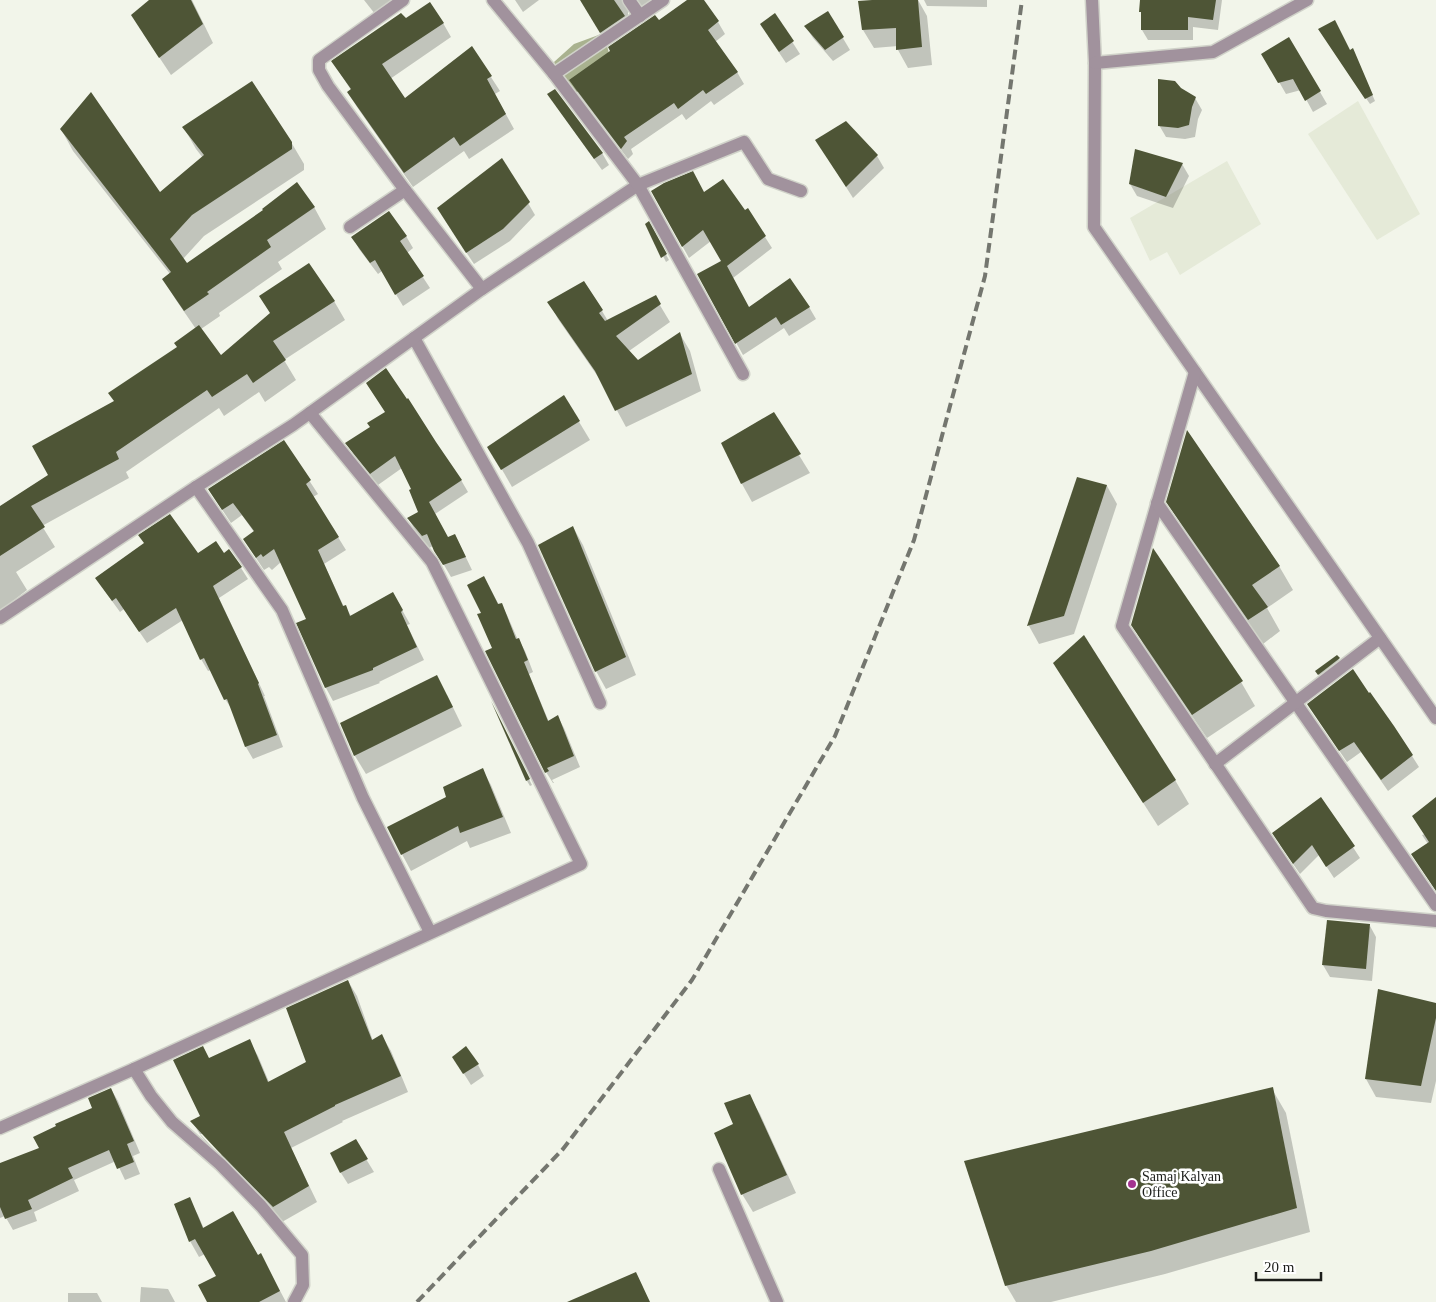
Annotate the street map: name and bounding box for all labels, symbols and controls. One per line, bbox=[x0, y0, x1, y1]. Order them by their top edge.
place label: Samaj Kalyan Office bbox=[1142, 1169, 1221, 1200]
marker: Samaj Kalyan Office bbox=[1126, 1178, 1138, 1190]
scale bar bbox=[1256, 1250, 1321, 1282]
text: 20 m bbox=[1264, 1259, 1295, 1275]

